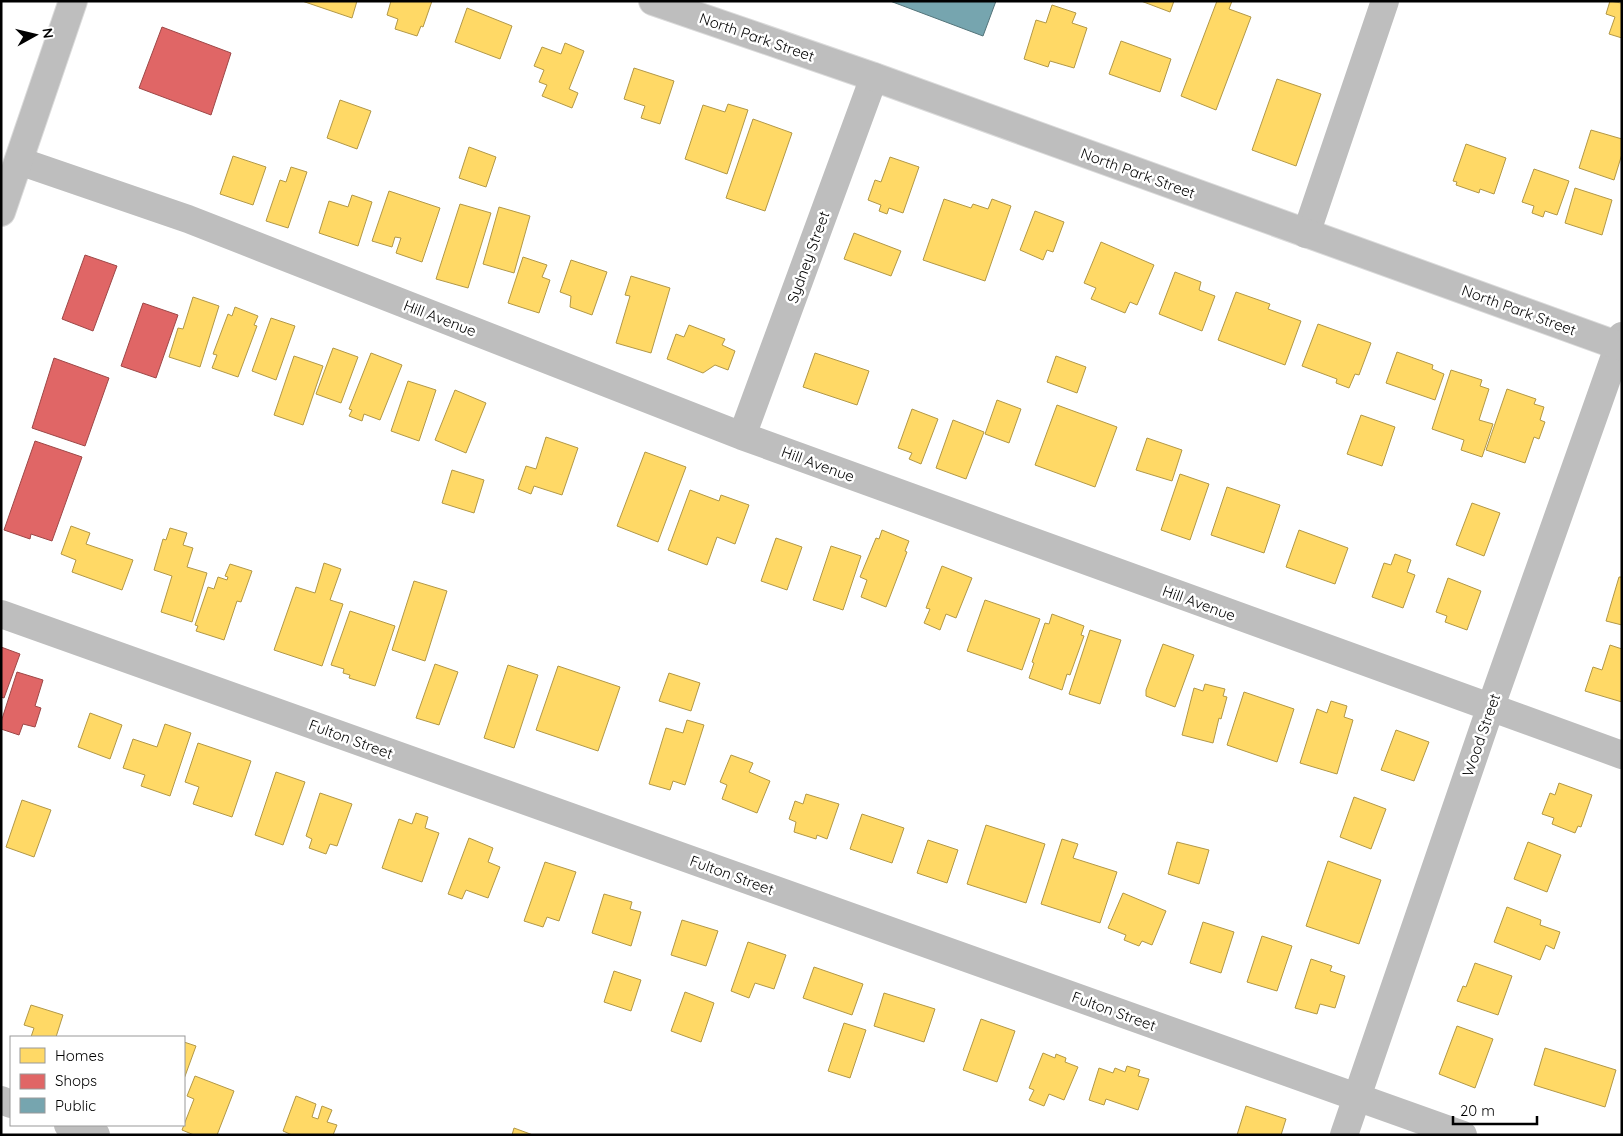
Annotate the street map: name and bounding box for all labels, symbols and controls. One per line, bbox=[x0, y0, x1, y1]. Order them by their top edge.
street label: North Park Street bbox=[697, 8, 817, 66]
north arrow bbox=[10, 10, 60, 60]
text: N bbox=[38, 27, 58, 40]
street label: North Park Street bbox=[1078, 143, 1198, 203]
street label: Sydney Street bbox=[783, 208, 833, 306]
street label: North Park Street bbox=[1459, 280, 1579, 340]
street label: Hill Avenue bbox=[401, 295, 479, 341]
street label: Hill Avenue bbox=[779, 442, 857, 486]
street label: Hill Avenue bbox=[1160, 581, 1238, 625]
street label: Wood Street bbox=[1458, 691, 1504, 779]
street label: Fulton Street bbox=[306, 715, 396, 763]
street label: Fulton Street bbox=[687, 851, 777, 899]
street label: Fulton Street bbox=[1069, 987, 1159, 1035]
legend bbox=[10, 1036, 185, 1126]
text: Homes bbox=[55, 1046, 104, 1065]
text: Shops bbox=[55, 1071, 97, 1090]
scale bar bbox=[1453, 1094, 1537, 1126]
text: Public bbox=[55, 1096, 96, 1115]
text: 20 m bbox=[1460, 1101, 1495, 1120]

